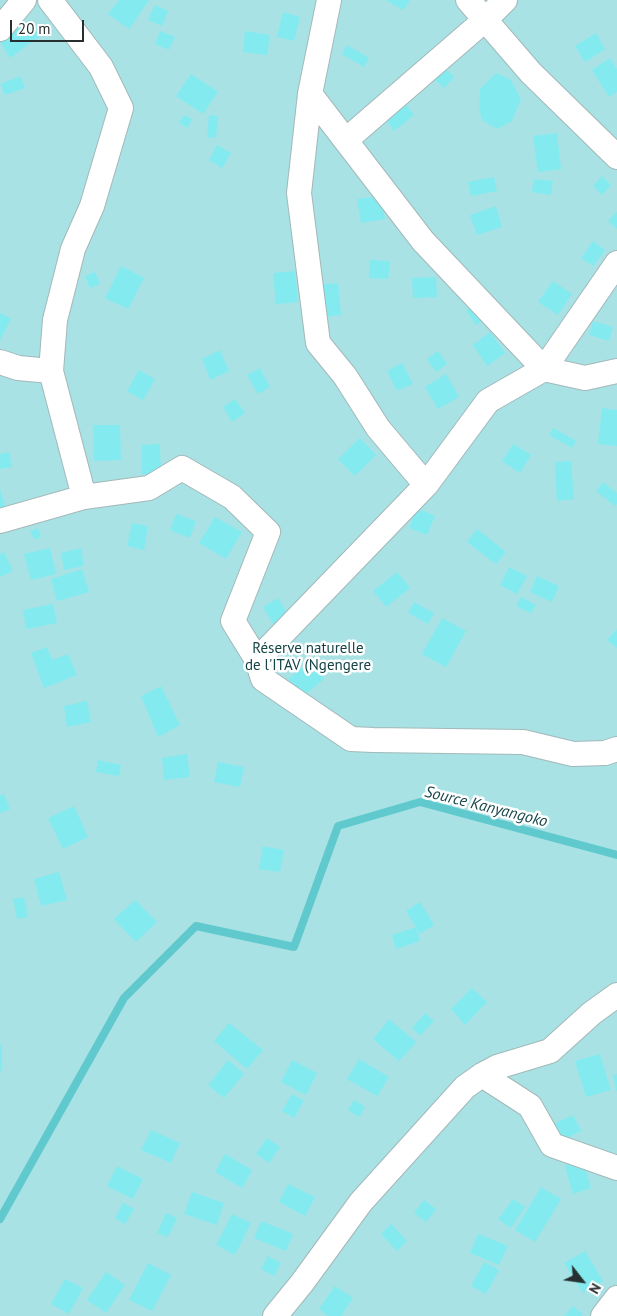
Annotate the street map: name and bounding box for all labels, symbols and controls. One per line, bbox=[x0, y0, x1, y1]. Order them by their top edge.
scale bar bbox=[12, 10, 86, 42]
text: 20 m bbox=[18, 19, 51, 38]
park label: Réserve naturelle de l'ITAV (Ngengere bbox=[245, 640, 371, 675]
water label: Source Kanyangoko bbox=[423, 782, 549, 832]
north arrow bbox=[557, 1256, 607, 1306]
text: N bbox=[585, 1280, 605, 1297]

